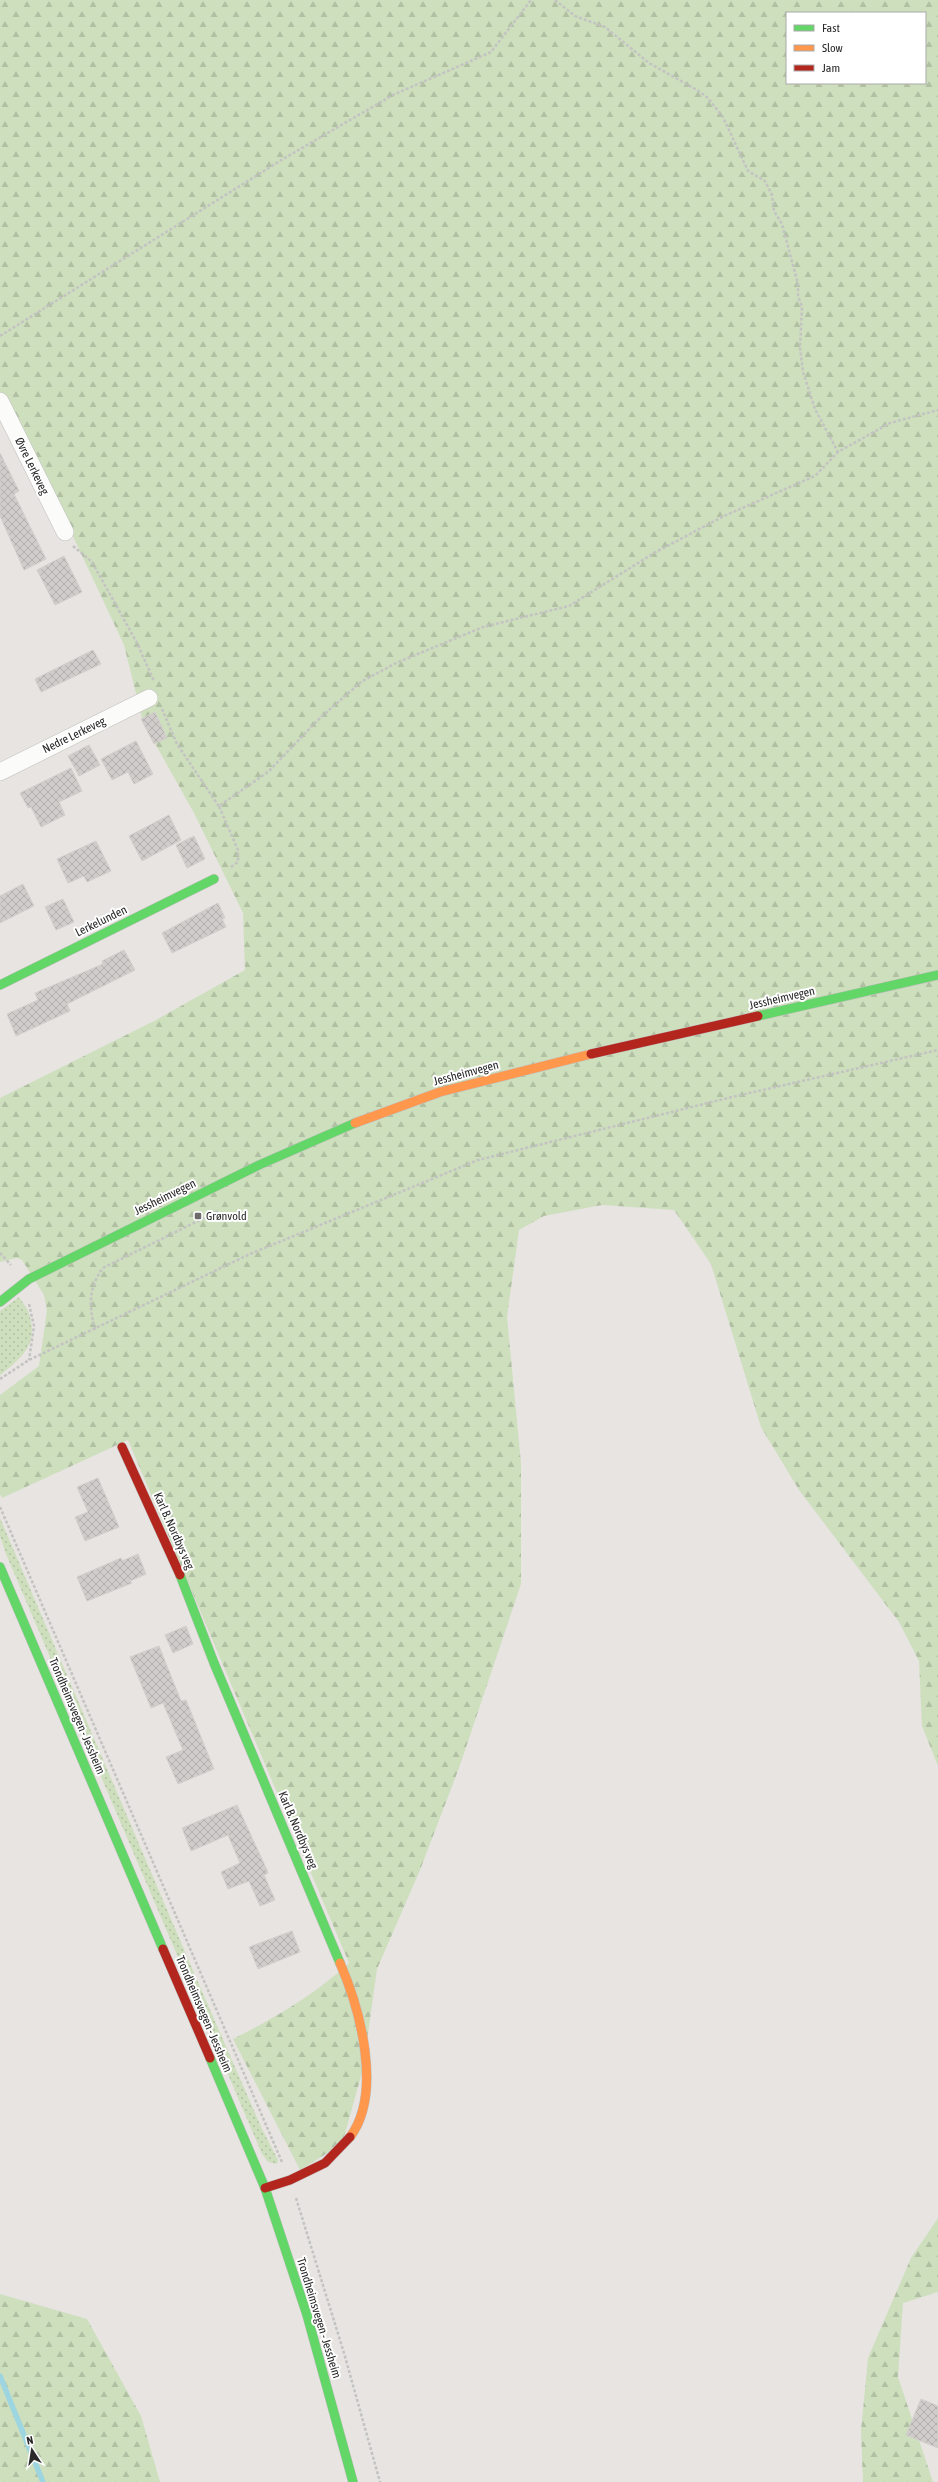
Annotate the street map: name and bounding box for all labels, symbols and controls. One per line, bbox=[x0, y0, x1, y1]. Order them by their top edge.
legend bbox=[786, 12, 926, 84]
text: Fast bbox=[822, 21, 840, 35]
text: Slow bbox=[822, 41, 843, 55]
text: Jam bbox=[822, 61, 840, 75]
street label: Øvre Lerkeveg bbox=[12, 435, 52, 498]
street label: Nedre Lerkeveg bbox=[40, 713, 108, 756]
street label: Lerkelunden bbox=[73, 902, 129, 940]
street label: Jessheimvegen bbox=[748, 984, 816, 1012]
street label: Jessheimvegen bbox=[432, 1058, 500, 1088]
street label: Jessheimvegen bbox=[132, 1176, 198, 1218]
place label: Grønvold bbox=[206, 1209, 247, 1223]
marker: Grønvold bbox=[193, 1211, 203, 1221]
street label: Karl B. Nordbys veg bbox=[151, 1490, 198, 1572]
street label: Trondheimsvegen - Jessheim bbox=[46, 1656, 108, 1776]
street label: Karl B. Nordbys veg bbox=[275, 1789, 321, 1872]
street label: Trondheimsvegen - Jessheim bbox=[173, 1954, 235, 2074]
street label: Trondheimsvegen - Jessheim bbox=[294, 2256, 344, 2380]
north arrow bbox=[12, 2430, 52, 2470]
text: N bbox=[25, 2434, 34, 2447]

